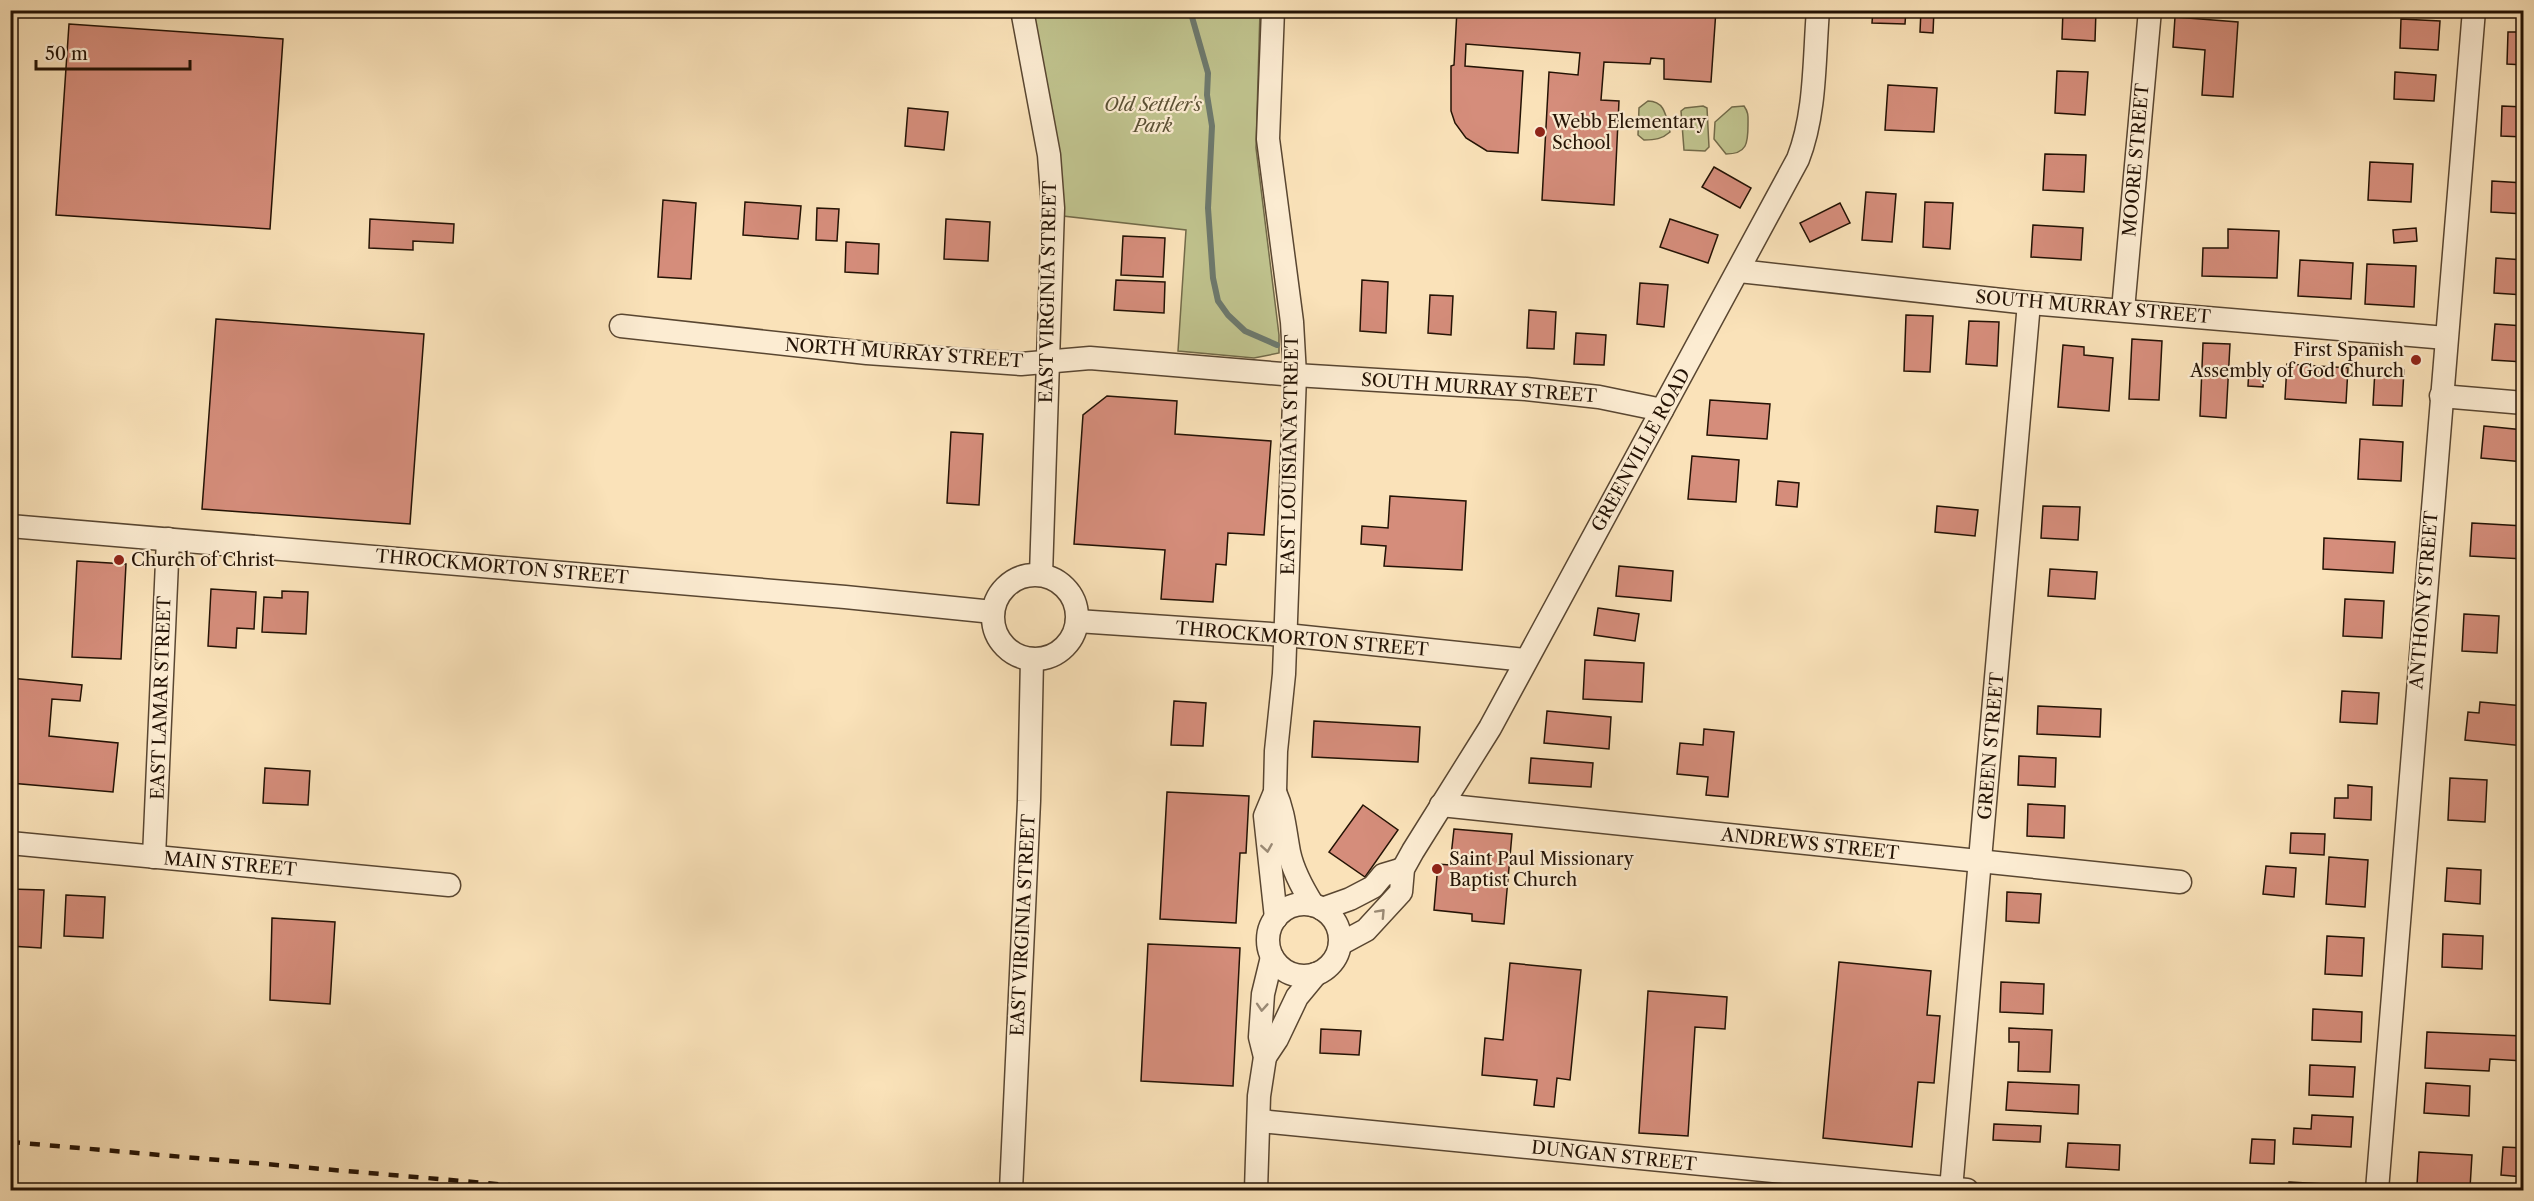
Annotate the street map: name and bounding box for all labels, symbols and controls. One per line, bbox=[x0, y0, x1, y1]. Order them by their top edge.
scale bar bbox=[36, 33, 190, 71]
text: 50 m bbox=[45, 43, 88, 65]
street label: MOORE STREET bbox=[2118, 82, 2154, 238]
park label: Old Settler's Park bbox=[1104, 94, 1202, 137]
place label: Webb Elementary School bbox=[1551, 111, 1707, 154]
marker: Webb Elementary School bbox=[1533, 125, 1547, 139]
street label: EAST VIRGINIA STREET bbox=[1035, 180, 1061, 403]
street label: SOUTH MURRAY STREET bbox=[1974, 286, 2212, 328]
street label: NORTH MURRAY STREET bbox=[784, 334, 1024, 372]
street label: EAST LOUISIANA STREET bbox=[1277, 334, 1303, 575]
place label: First Spanish Assembly of God Church bbox=[2189, 339, 2404, 382]
marker: First Spanish Assembly of God Church bbox=[2409, 353, 2423, 367]
street label: GREENVILLE ROAD bbox=[1587, 365, 1695, 535]
street label: SOUTH MURRAY STREET bbox=[1360, 369, 1598, 407]
street label: ANTHONY STREET bbox=[2405, 509, 2443, 691]
street label: THROCKMORTON STREET bbox=[375, 545, 630, 589]
place label: Church of Christ bbox=[131, 549, 275, 571]
marker: Church of Christ bbox=[112, 553, 126, 567]
street label: EAST LAMAR STREET bbox=[146, 595, 176, 800]
street label: THROCKMORTON STREET bbox=[1175, 617, 1430, 661]
street label: GREEN STREET bbox=[1974, 671, 2008, 821]
street label: EAST VIRGINIA STREET bbox=[1006, 813, 1040, 1037]
street label: ANDREWS STREET bbox=[1719, 824, 1901, 864]
one-way arrow bbox=[1261, 843, 1273, 853]
street label: MAIN STREET bbox=[162, 847, 298, 881]
place label: Saint Paul Missionary Baptist Church bbox=[1449, 848, 1635, 891]
marker: Saint Paul Missionary Baptist Church bbox=[1430, 862, 1444, 876]
one-way arrow bbox=[1374, 910, 1385, 921]
one-way arrow bbox=[1256, 1002, 1269, 1011]
street label: DUNGAN STREET bbox=[1530, 1136, 1698, 1176]

